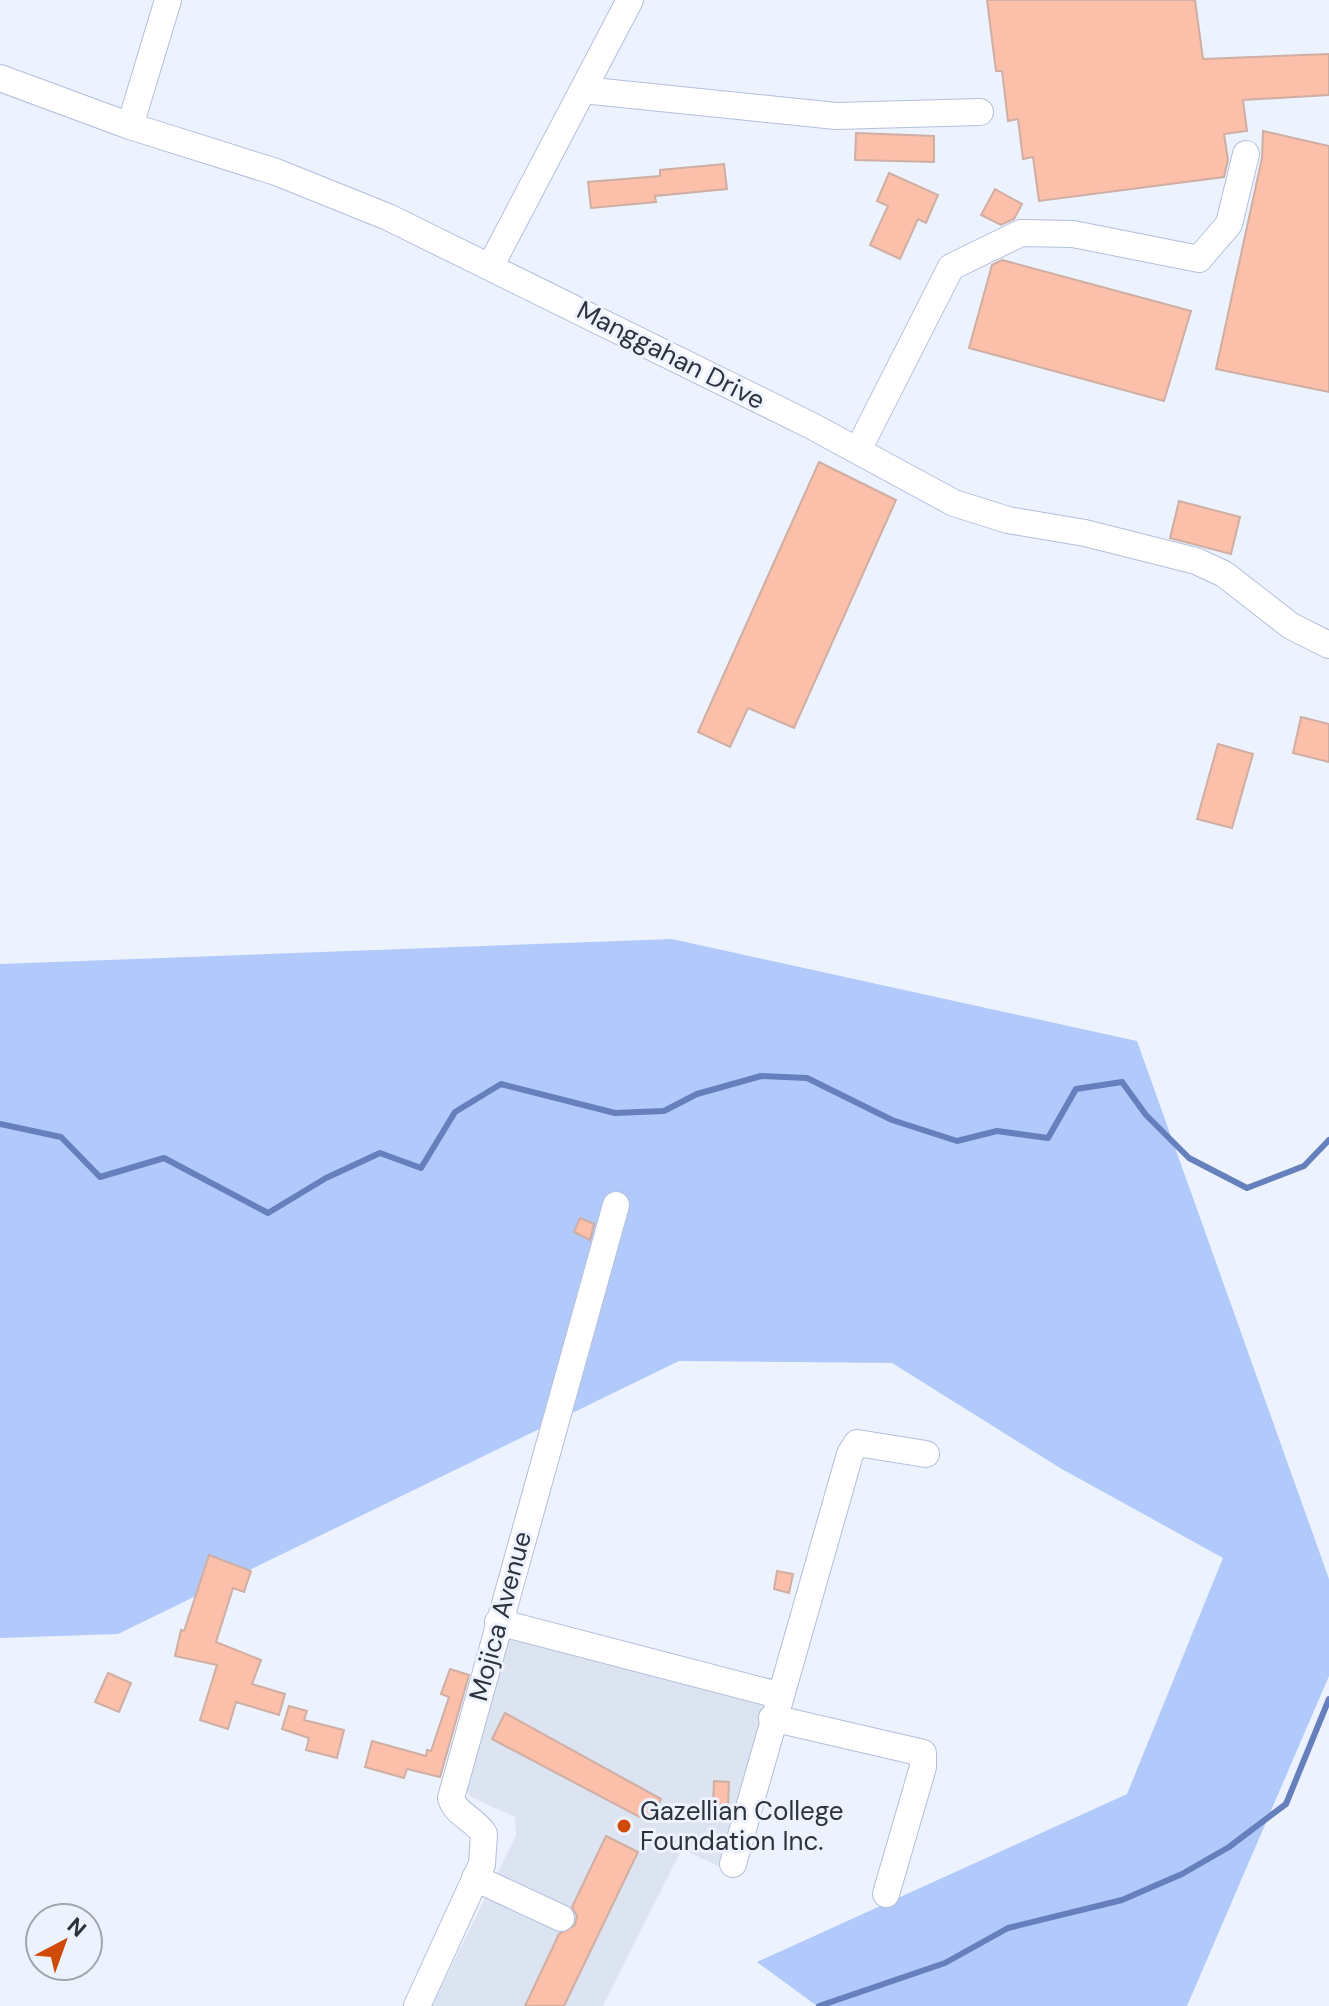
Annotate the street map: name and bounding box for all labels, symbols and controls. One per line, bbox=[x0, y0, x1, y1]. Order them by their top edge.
street label: Manggahan Drive bbox=[571, 293, 771, 417]
street label: Mojica Avenue bbox=[461, 1528, 539, 1704]
place label: Gazellian College Foundation Inc. bbox=[640, 1794, 843, 1858]
marker: Gazellian College Foundation Inc. bbox=[615, 1817, 633, 1835]
north arrow bbox=[24, 1902, 104, 1982]
text: N bbox=[61, 1911, 92, 1943]

